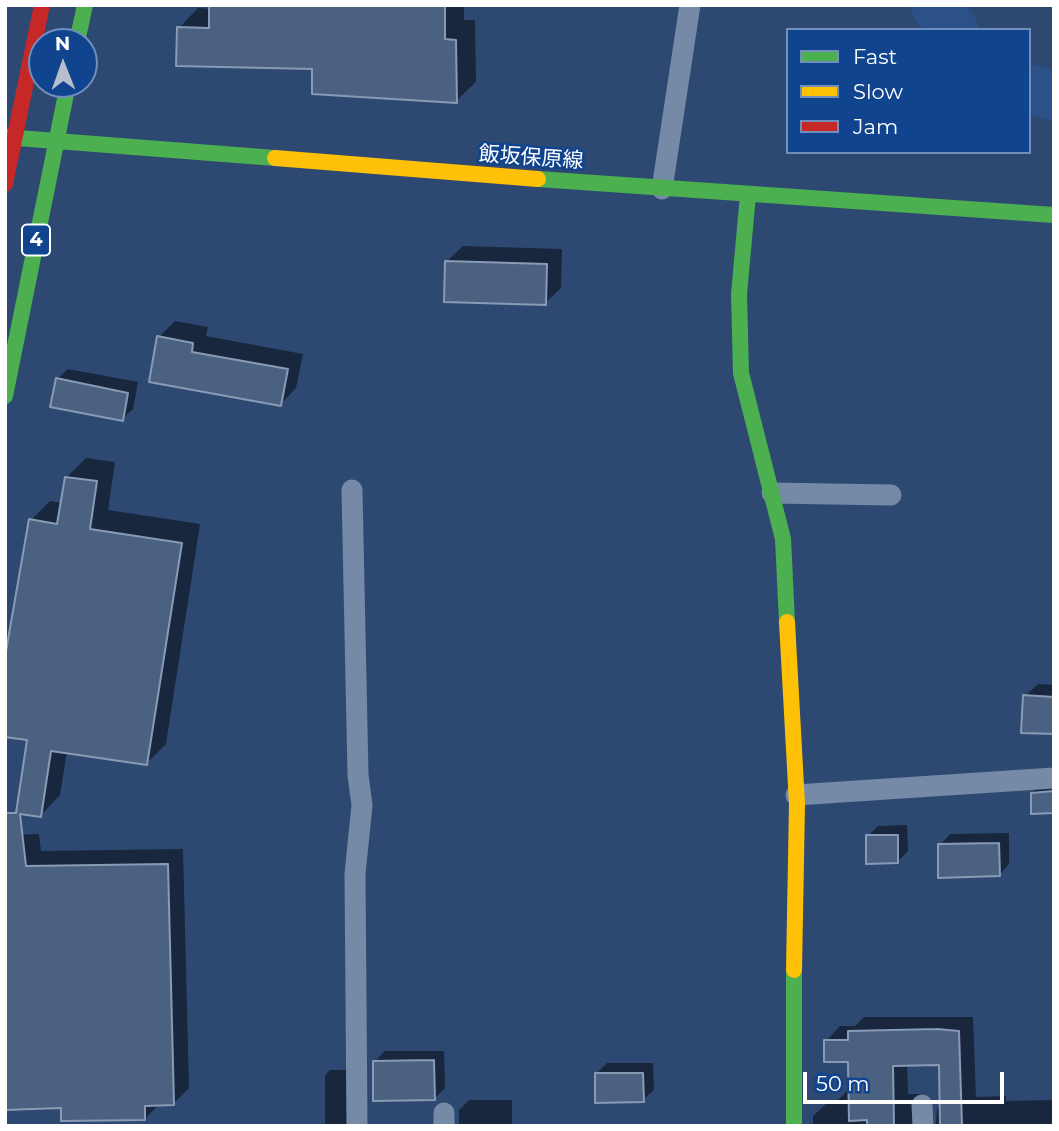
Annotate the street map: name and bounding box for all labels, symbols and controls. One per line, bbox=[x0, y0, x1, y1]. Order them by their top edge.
north arrow bbox=[28, 28, 98, 98]
legend bbox=[786, 28, 1031, 154]
text: N bbox=[55, 32, 71, 55]
text: Fast bbox=[853, 44, 897, 69]
text: Slow bbox=[853, 79, 903, 104]
text: Jam bbox=[853, 114, 898, 139]
street label: 飯坂保原線 bbox=[478, 142, 584, 174]
road number: 4 bbox=[22, 224, 50, 256]
scale bar bbox=[807, 1058, 1008, 1102]
text: 50 m bbox=[816, 1071, 870, 1096]

